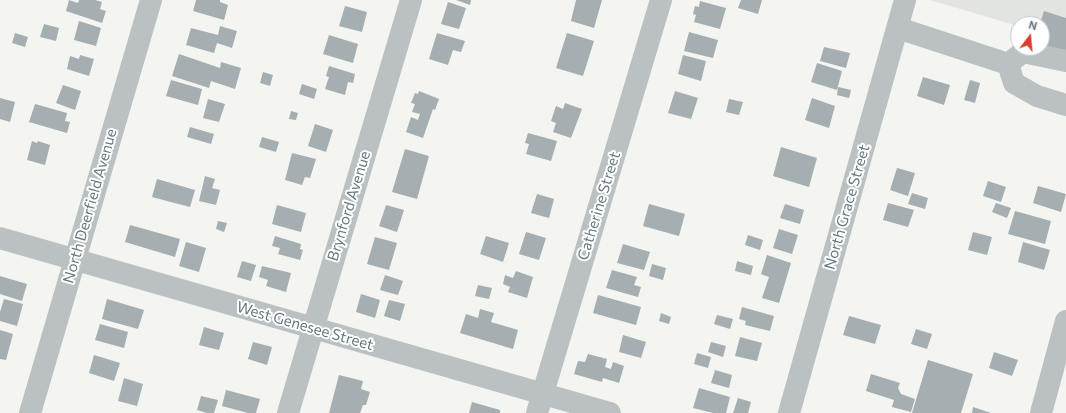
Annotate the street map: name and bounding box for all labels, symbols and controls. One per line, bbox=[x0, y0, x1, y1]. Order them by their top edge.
north arrow bbox=[1010, 16, 1050, 56]
text: N bbox=[1027, 18, 1039, 32]
street label: North Deerfield Avenue bbox=[59, 127, 121, 285]
street label: North Grace Street bbox=[821, 142, 873, 272]
street label: Brynford Avenue bbox=[324, 149, 374, 263]
street label: Catherine Street bbox=[574, 150, 624, 262]
street label: West Genesee Street bbox=[235, 298, 375, 354]

